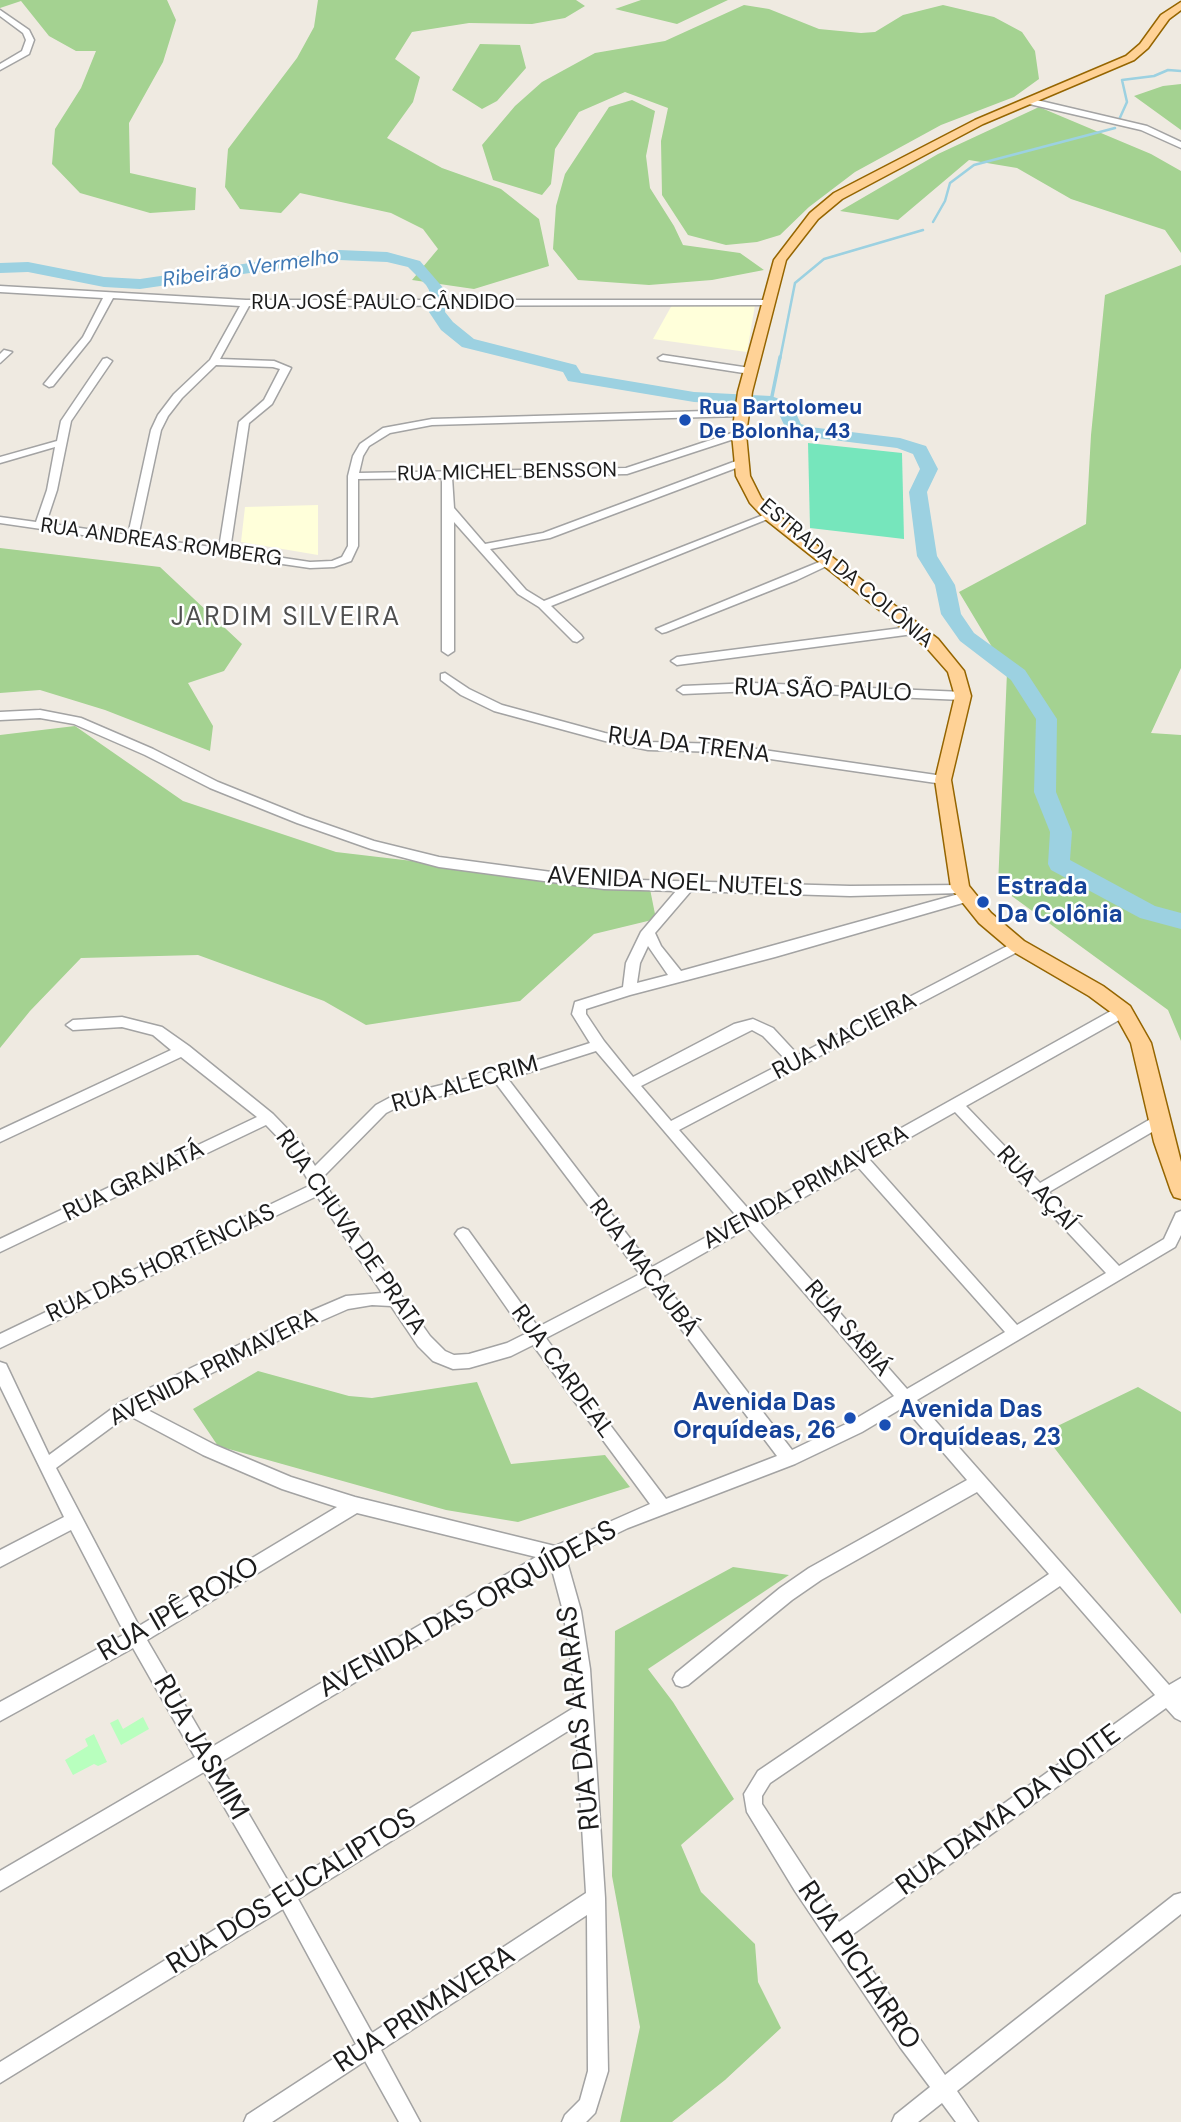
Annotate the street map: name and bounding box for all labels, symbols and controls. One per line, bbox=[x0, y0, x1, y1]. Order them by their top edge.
water label: Ribeirão Vermelho bbox=[161, 244, 341, 294]
street label: RUA JOSÉ PAULO CÂNDIDO bbox=[251, 290, 515, 316]
place label: Rua Bartolomeu De Bolonha, 43 bbox=[699, 395, 862, 445]
marker: Rua Bartolomeu De Bolonha, 43 bbox=[677, 412, 693, 428]
street label: RUA MICHEL BENSSON bbox=[397, 458, 617, 488]
street label: ESTRADA DA COLÔNIA bbox=[754, 494, 938, 654]
street label: RUA ANDREAS ROMBERG bbox=[39, 514, 283, 572]
district label: JARDIM SILVEIRA bbox=[173, 602, 399, 634]
street label: RUA SÃO PAULO bbox=[734, 674, 912, 708]
street label: RUA DA TRENA bbox=[606, 722, 772, 770]
street label: AVENIDA NOEL NUTELS bbox=[546, 862, 804, 904]
place label: Estrada Da Colônia bbox=[997, 874, 1123, 930]
marker: Estrada Da Colônia bbox=[975, 894, 991, 910]
street label: RUA MACIEIRA bbox=[768, 987, 922, 1087]
street label: RUA ALECRIM bbox=[388, 1050, 542, 1120]
street label: AVENIDA PRIMAVERA bbox=[698, 1120, 914, 1256]
street label: RUA CHUVA DE PRATA bbox=[268, 1125, 432, 1341]
street label: RUA GRAVATÁ bbox=[59, 1136, 209, 1228]
street label: RUA AÇAÍ bbox=[990, 1141, 1082, 1237]
street label: RUA MACAUBÁ bbox=[582, 1194, 704, 1342]
street label: RUA DAS HORTÊNCIAS bbox=[42, 1198, 280, 1330]
street label: RUA SABIÁ bbox=[798, 1275, 896, 1383]
street label: RUA CARDEAL bbox=[504, 1300, 620, 1444]
street label: AVENIDA PRIMAVERA bbox=[105, 1303, 323, 1433]
place label: Avenida Das Orquídeas, 26 bbox=[673, 1390, 836, 1446]
place label: Avenida Das Orquídeas, 23 bbox=[899, 1397, 1061, 1453]
marker: Avenida Das Orquídeas, 26 bbox=[842, 1410, 858, 1426]
marker: Avenida Das Orquídeas, 23 bbox=[877, 1417, 893, 1433]
street label: AVENIDA DAS ORQUÍDEAS bbox=[313, 1514, 623, 1706]
street label: RUA IPÊ ROXO bbox=[92, 1550, 266, 1670]
street label: RUA DAS ARARAS bbox=[552, 1604, 608, 1832]
street label: RUA JASMIM bbox=[145, 1670, 255, 1826]
street label: RUA DAMA DA NOITE bbox=[890, 1718, 1128, 1904]
street label: RUA DOS EUCALIPTOS bbox=[161, 1802, 423, 1982]
street label: RUA PICHARRO bbox=[789, 1876, 927, 2056]
street label: RUA PRIMAVERA bbox=[328, 1939, 522, 2081]

